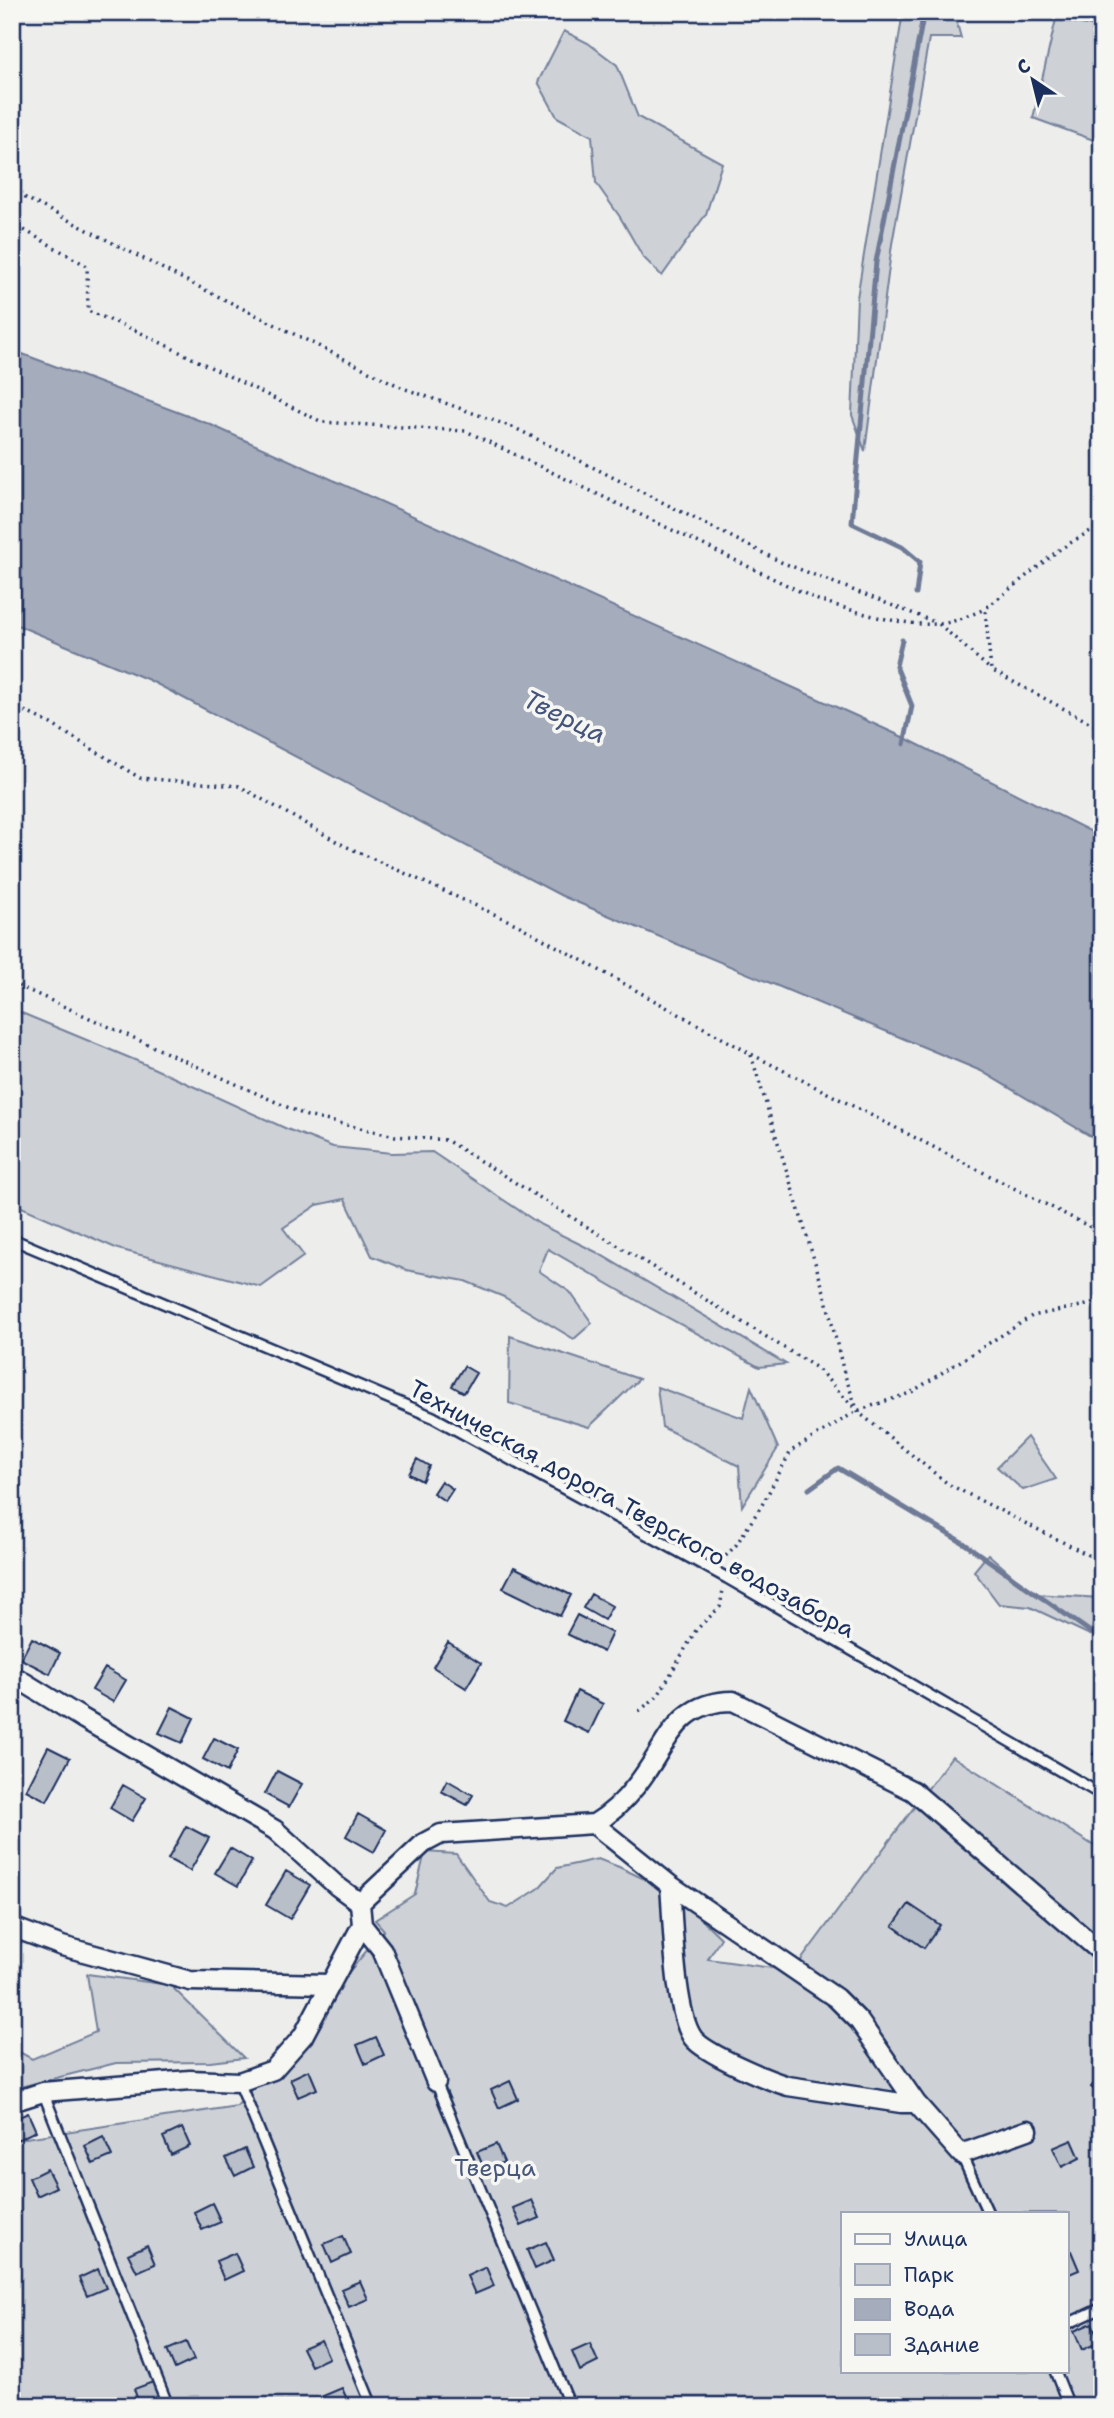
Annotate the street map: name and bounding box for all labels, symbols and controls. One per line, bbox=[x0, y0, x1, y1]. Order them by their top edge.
north arrow bbox=[998, 46, 1068, 116]
text: С bbox=[1012, 53, 1035, 80]
water label: Тверца bbox=[518, 681, 612, 751]
street label: Техническая дорога Тверского водозабора bbox=[403, 1373, 861, 1645]
park label: Тверца bbox=[454, 2152, 536, 2184]
legend bbox=[841, 2212, 1068, 2372]
text: Улица bbox=[904, 2225, 967, 2253]
text: Парк bbox=[904, 2261, 954, 2289]
text: Вода bbox=[904, 2295, 954, 2323]
text: Здание bbox=[904, 2331, 980, 2359]

